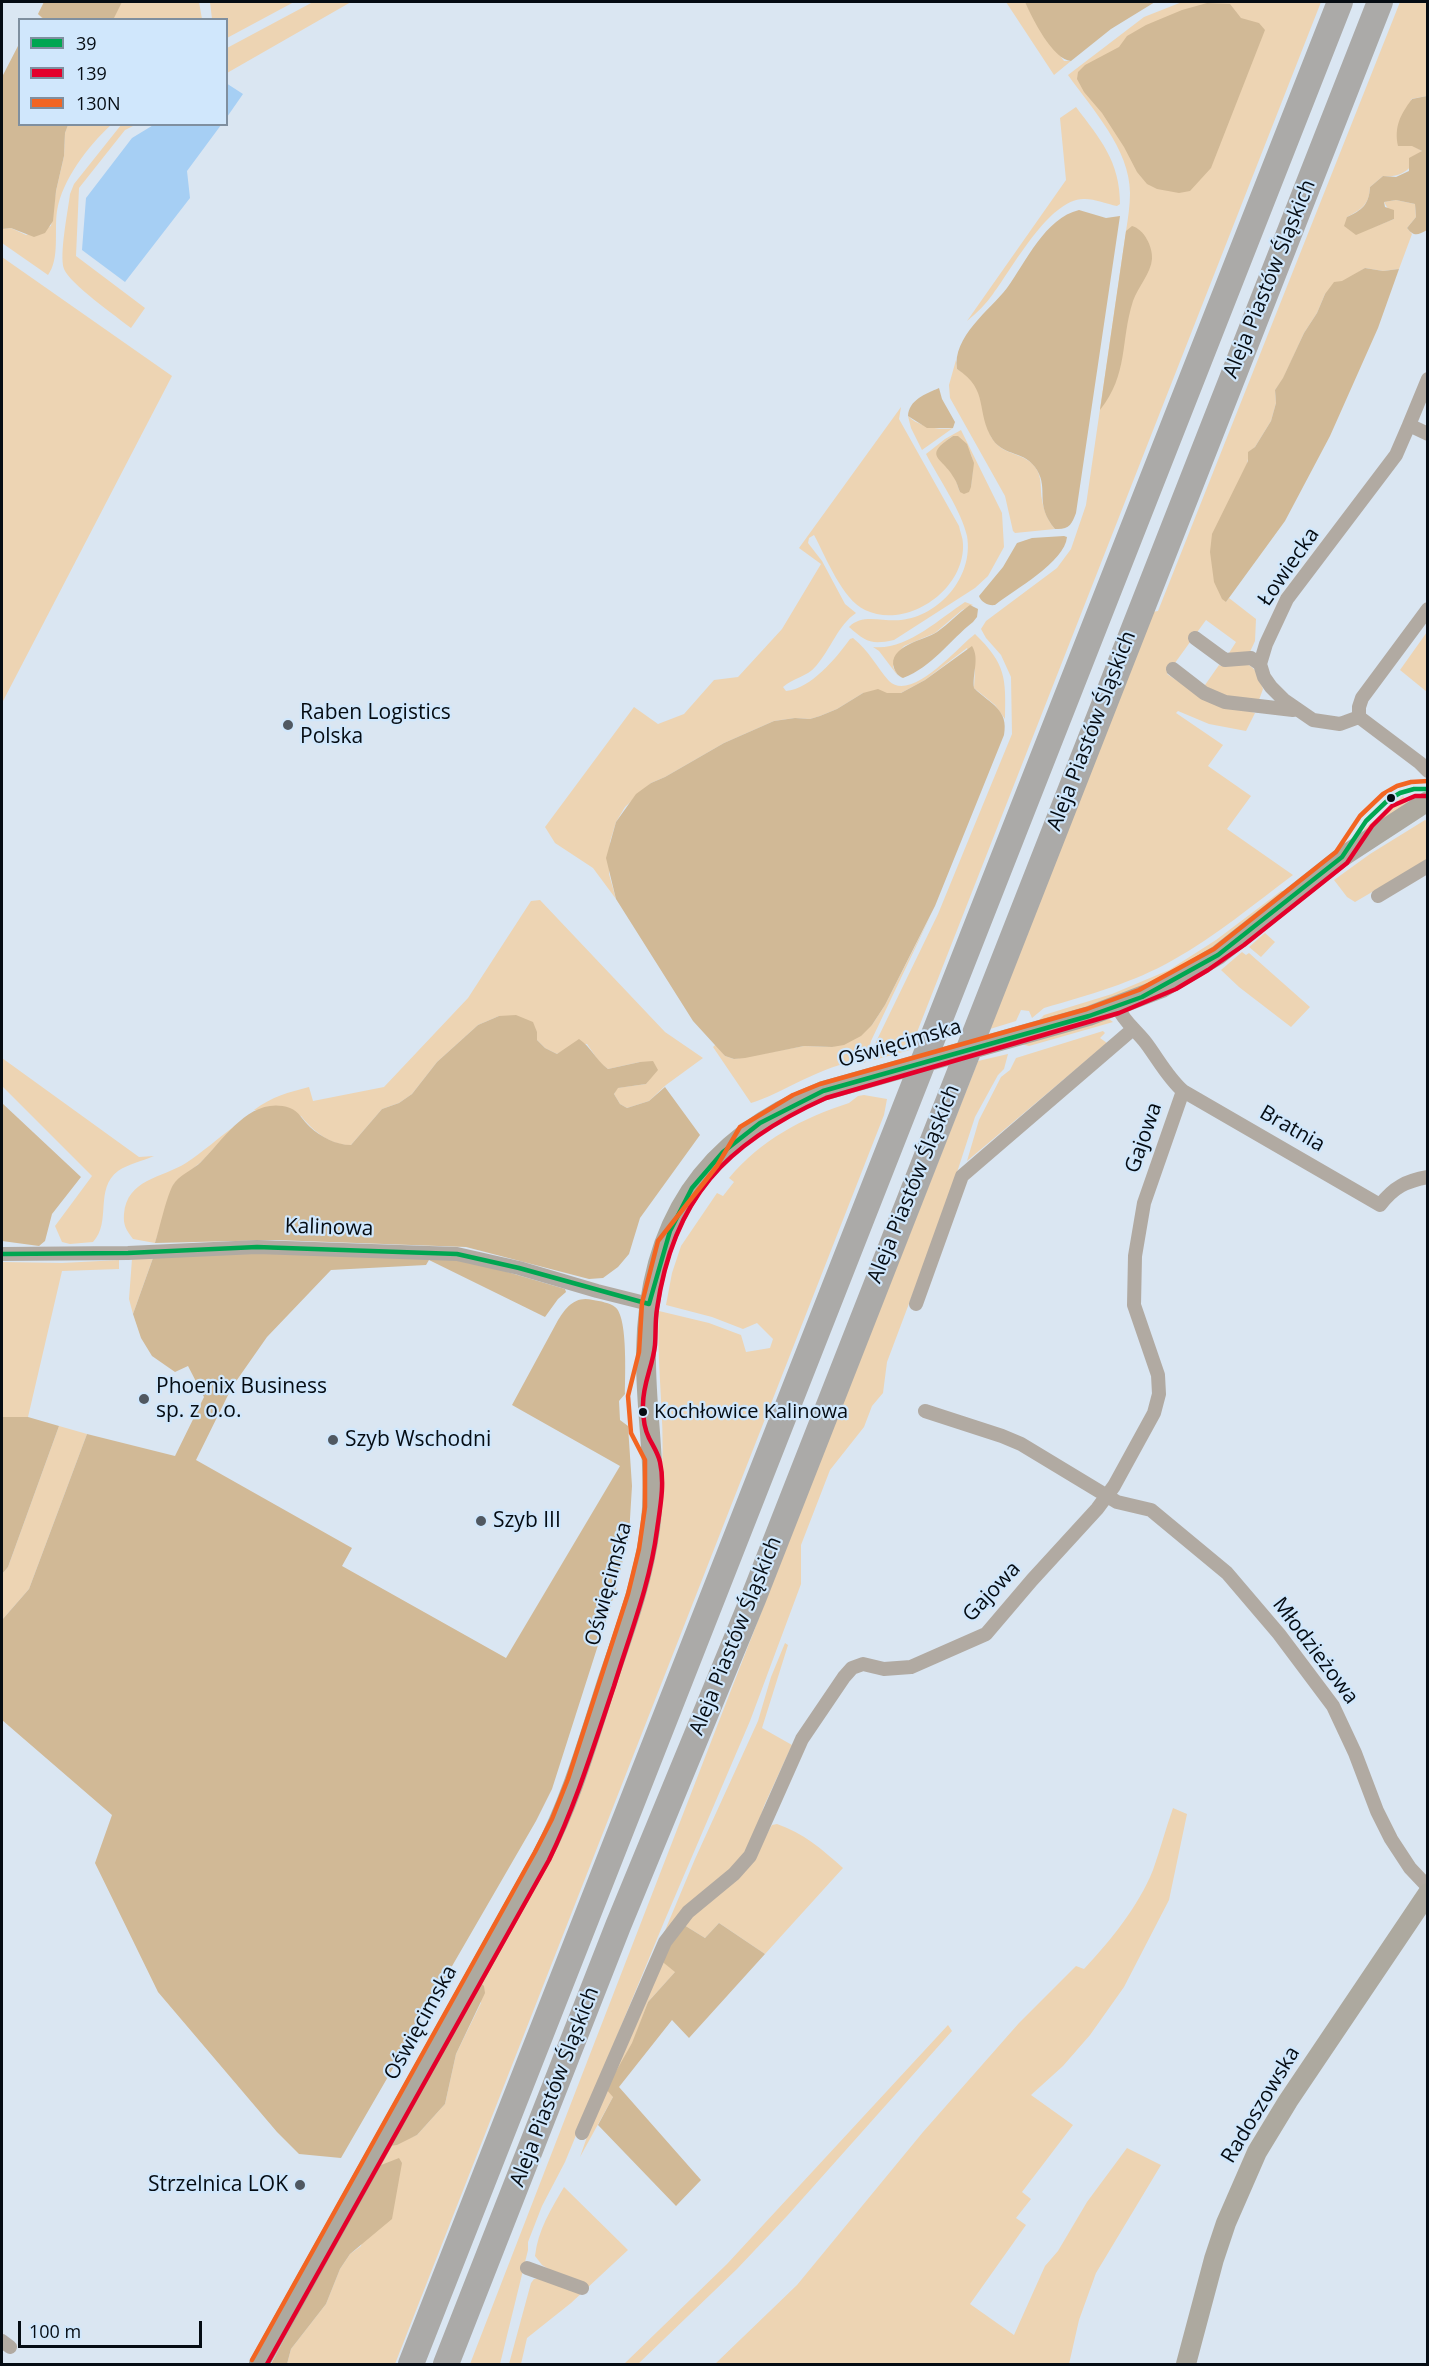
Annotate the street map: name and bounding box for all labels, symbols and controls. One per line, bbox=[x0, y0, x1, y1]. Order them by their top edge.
legend bbox=[18, 18, 228, 126]
text: 39 bbox=[76, 31, 97, 55]
text: 139 bbox=[76, 61, 107, 85]
text: 130N bbox=[76, 91, 120, 115]
street label: Aleja Piastów Śląskich bbox=[1219, 176, 1321, 382]
street label: Łowiecka bbox=[1253, 523, 1325, 611]
street label: Aleja Piastów Śląskich bbox=[1042, 628, 1142, 834]
place label: Raben Logistics Polska bbox=[300, 700, 451, 750]
marker: Raben Logistics Polska bbox=[281, 718, 295, 732]
unlabelled marker bbox=[1385, 792, 1397, 804]
street label: Oświęcimska bbox=[835, 1014, 965, 1074]
street label: Aleja Piastów Śląskich bbox=[863, 1081, 965, 1287]
street label: Gajowa bbox=[1120, 1099, 1168, 1177]
street label: Bratnia bbox=[1255, 1100, 1329, 1158]
street label: Kalinowa bbox=[284, 1214, 374, 1242]
place label: Phoenix Business sp. z o.o. bbox=[156, 1374, 327, 1424]
marker: Phoenix Business sp. z o.o. bbox=[137, 1392, 151, 1406]
place label: Kochłowice Kalinowa bbox=[654, 1400, 848, 1424]
marker: Kochłowice Kalinowa bbox=[637, 1406, 649, 1418]
place label: Szyb Wschodni bbox=[345, 1427, 491, 1453]
marker: Szyb Wschodni bbox=[326, 1433, 340, 1447]
place label: Szyb III bbox=[493, 1508, 561, 1534]
marker: Szyb III bbox=[474, 1514, 488, 1528]
street label: Oświęcimska bbox=[580, 1519, 638, 1649]
street label: Aleja Piastów Śląskich bbox=[685, 1533, 787, 1739]
street label: Gajowa bbox=[958, 1557, 1026, 1627]
street label: Młodzieżowa bbox=[1267, 1593, 1363, 1709]
street label: Oświęcimska bbox=[379, 1961, 463, 2085]
street label: Aleja Piastów Śląskich bbox=[505, 1984, 605, 2190]
street label: Radoszowska bbox=[1216, 2042, 1306, 2168]
place label: Strzelnica LOK bbox=[148, 2172, 288, 2198]
marker: Strzelnica LOK bbox=[293, 2178, 307, 2192]
scale bar bbox=[21, 2309, 206, 2347]
text: 100 m bbox=[29, 2319, 81, 2343]

